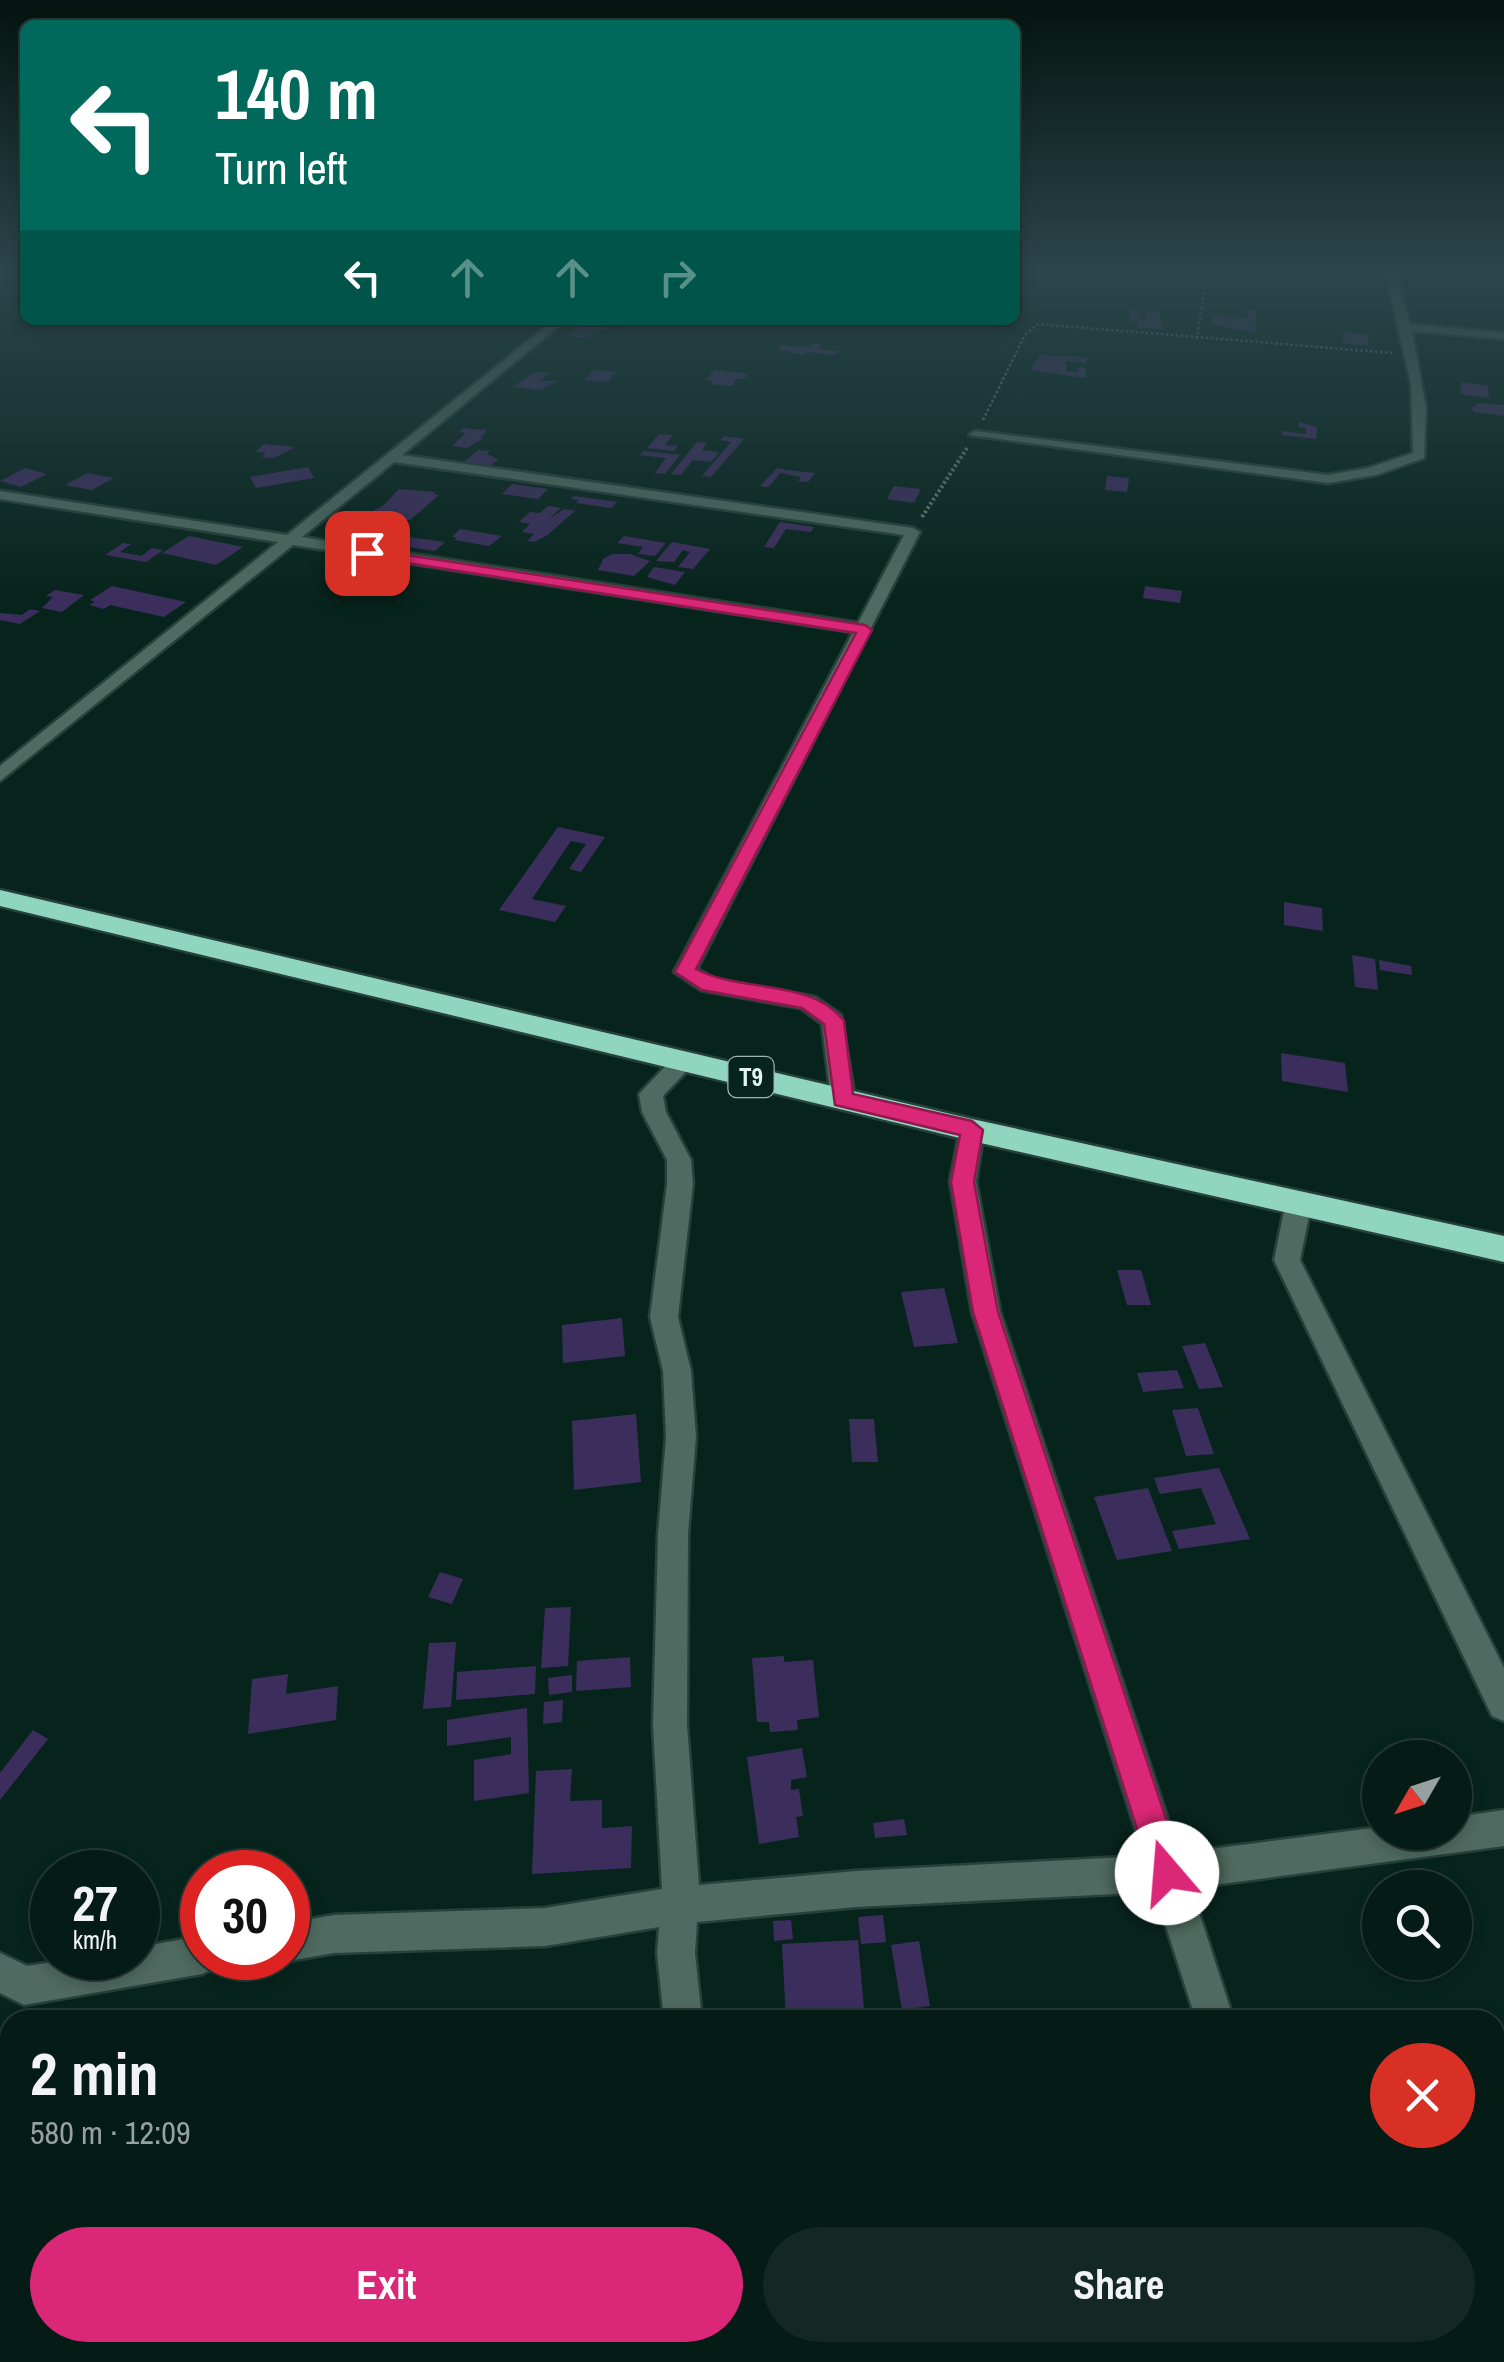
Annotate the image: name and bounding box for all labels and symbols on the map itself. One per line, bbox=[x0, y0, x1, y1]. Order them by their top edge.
pin bbox=[325, 511, 410, 596]
road number: T9 bbox=[728, 1057, 774, 1097]
north arrow bbox=[1362, 1740, 1472, 1850]
position arrow bbox=[1115, 1821, 1219, 1925]
speed limit sign: 30 bbox=[180, 1850, 310, 1980]

